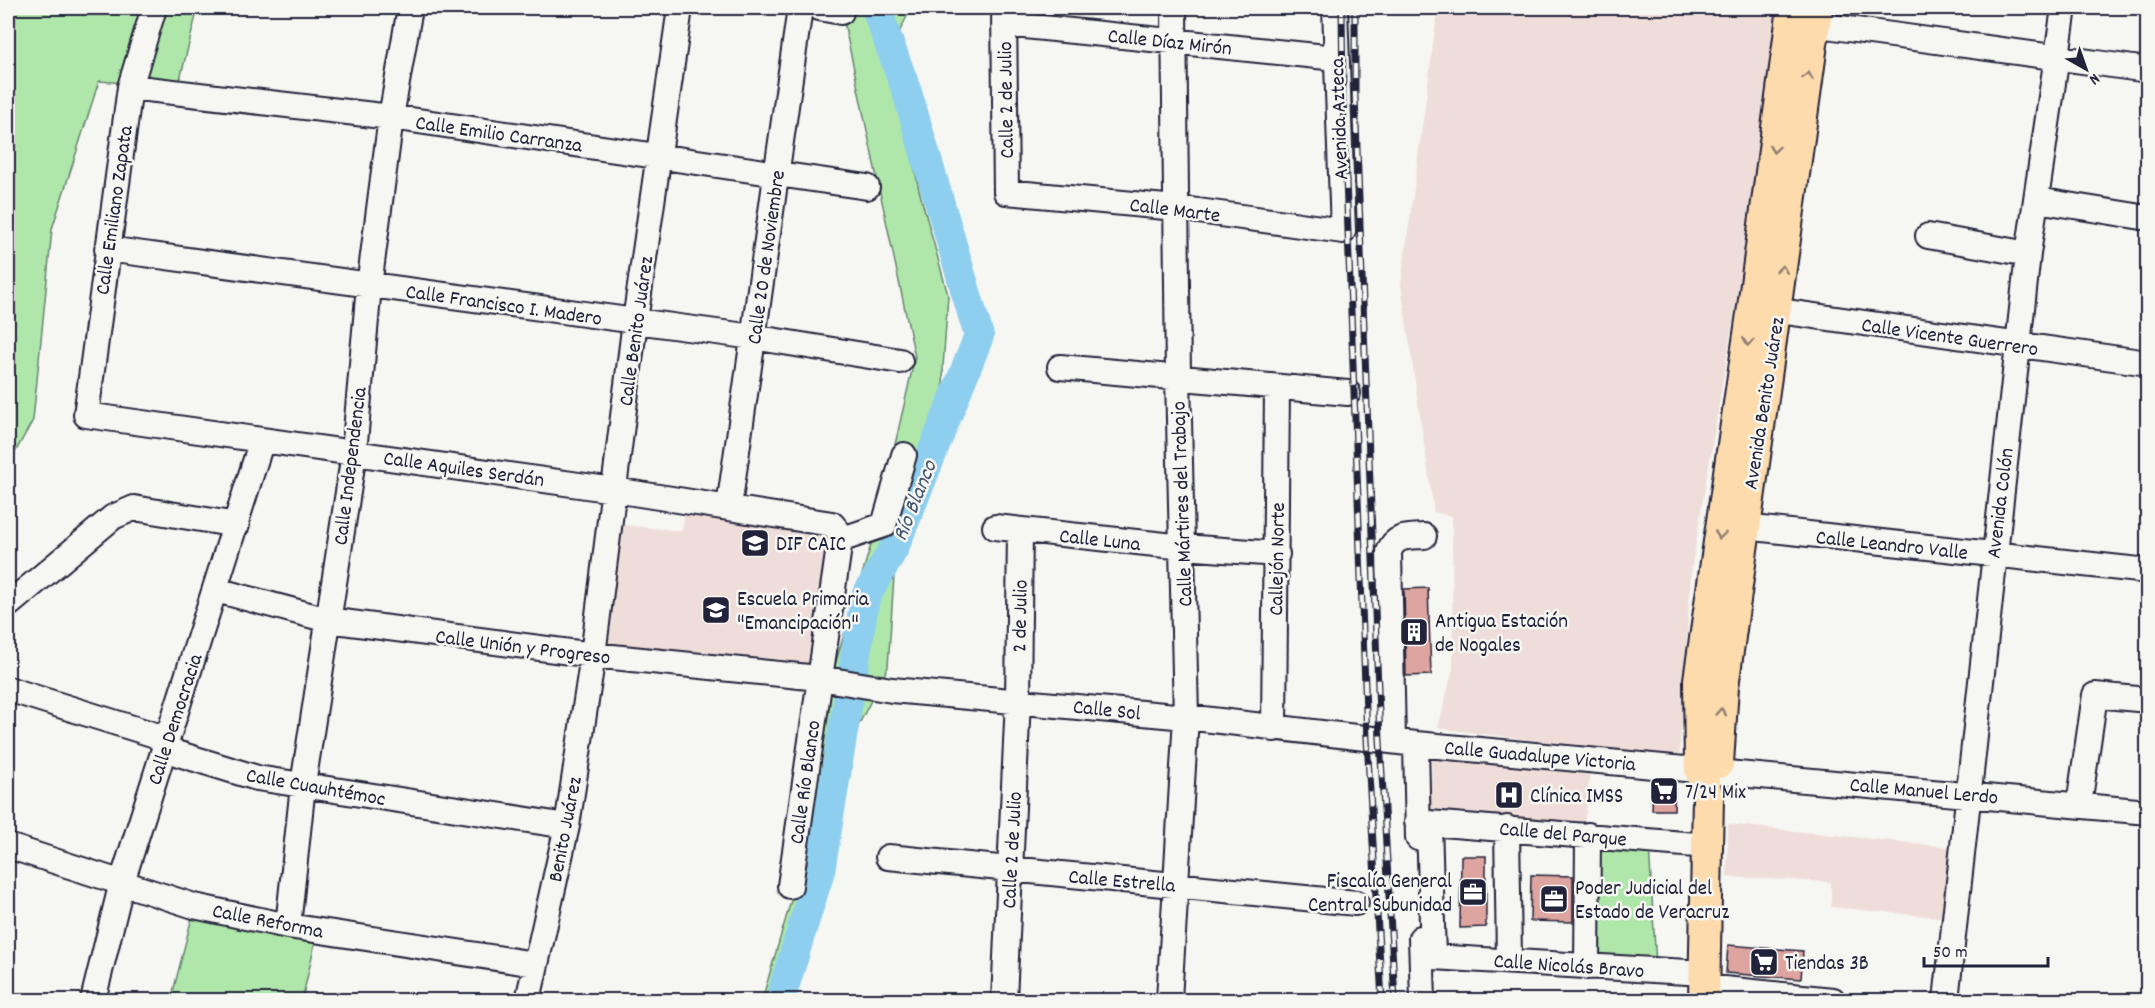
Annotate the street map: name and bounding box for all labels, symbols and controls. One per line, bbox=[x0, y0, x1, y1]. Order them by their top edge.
street label: Calle Díaz Mirón bbox=[1106, 23, 1233, 65]
north arrow bbox=[2056, 39, 2116, 99]
street label: Calle 2 de Julio bbox=[992, 41, 1024, 159]
street label: Avenida Azteca bbox=[1324, 56, 1358, 181]
text: N bbox=[2084, 67, 2104, 90]
one-way arrow bbox=[1801, 71, 1813, 80]
street label: Calle Emilio Carranza bbox=[413, 109, 585, 163]
street label: Calle Emiliano Zapata bbox=[89, 123, 143, 297]
one-way arrow bbox=[1769, 144, 1781, 153]
street label: Calle 20 de Noviembre bbox=[741, 168, 795, 347]
street label: Calle Marte bbox=[1128, 192, 1222, 232]
street label: Calle Benito Juárez bbox=[613, 255, 663, 408]
one-way arrow bbox=[1776, 264, 1788, 274]
street label: Calle Francisco I. Madero bbox=[404, 278, 604, 336]
street label: Calle Vicente Guerrero bbox=[1859, 312, 2040, 366]
street label: Avenida Benito Juárez bbox=[1738, 315, 1794, 492]
one-way arrow bbox=[1743, 337, 1755, 347]
street label: Calle Independencia bbox=[327, 384, 377, 547]
street label: Calle Mártires del Trabajo bbox=[1165, 401, 1203, 607]
street label: Calle Aquiles Serdán bbox=[381, 445, 546, 497]
street label: Avenida Colón bbox=[1980, 446, 2024, 560]
water label: Río Blanco bbox=[886, 455, 947, 546]
street label: Callejón Norte bbox=[1263, 502, 1295, 616]
street label: Calle Luna bbox=[1058, 523, 1143, 561]
street label: Calle Leandro Valle bbox=[1814, 524, 1969, 570]
school or university icon: DIF CAIC bbox=[739, 527, 771, 559]
one-way arrow bbox=[1715, 530, 1727, 540]
place label: DIF CAIC bbox=[776, 531, 846, 561]
street label: 2 de Julio bbox=[1006, 579, 1038, 653]
place label: Escuela Primaria "Emancipación" bbox=[737, 586, 870, 640]
school or university icon: Escuela Primaria "Emancipación" bbox=[700, 594, 732, 626]
place label: Antigua Estación de Nogales bbox=[1435, 608, 1568, 662]
building icon: Antigua Estación de Nogales bbox=[1398, 616, 1430, 648]
street label: Calle Unión y Progreso bbox=[433, 623, 612, 675]
street label: Calle Democracia bbox=[142, 649, 213, 789]
street label: Calle Sol bbox=[1071, 694, 1142, 730]
one-way arrow bbox=[1714, 707, 1727, 716]
street label: Calle Río Blanco bbox=[783, 719, 831, 846]
street label: Calle Guadalupe Victoria bbox=[1443, 735, 1638, 781]
street label: Calle Cuauhtémoc bbox=[243, 762, 388, 816]
street label: Calle Manuel Lerdo bbox=[1848, 772, 1999, 814]
street label: Benito Juárez bbox=[542, 774, 592, 885]
supermarket icon: 7/24 Mix bbox=[1648, 775, 1680, 807]
hospital icon: Clínica IMSS bbox=[1493, 779, 1525, 811]
place label: 7/24 Mix bbox=[1685, 779, 1746, 809]
place label: Clínica IMSS bbox=[1530, 783, 1623, 813]
street label: Calle 2 de Julio bbox=[996, 791, 1032, 909]
street label: Calle del Parque bbox=[1498, 815, 1628, 857]
street label: Calle Estrella bbox=[1067, 863, 1178, 903]
place label: Fiscalía General Central Subunidad bbox=[1308, 868, 1452, 922]
place label: Poder Judicial del Estado de Veracruz bbox=[1575, 875, 1729, 929]
office icon: Fiscalía General Central Subunidad bbox=[1457, 876, 1489, 908]
office icon: Poder Judicial del Estado de Veracruz bbox=[1538, 883, 1570, 915]
street label: Calle Reforma bbox=[209, 897, 327, 949]
scale bar bbox=[1924, 930, 2048, 968]
text: 50 m bbox=[1933, 941, 1968, 966]
supermarket icon: Tiendas 3B bbox=[1748, 946, 1780, 978]
street label: Calle Nicolás Bravo bbox=[1492, 948, 1645, 988]
place label: Tiendas 3B bbox=[1785, 950, 1869, 980]

